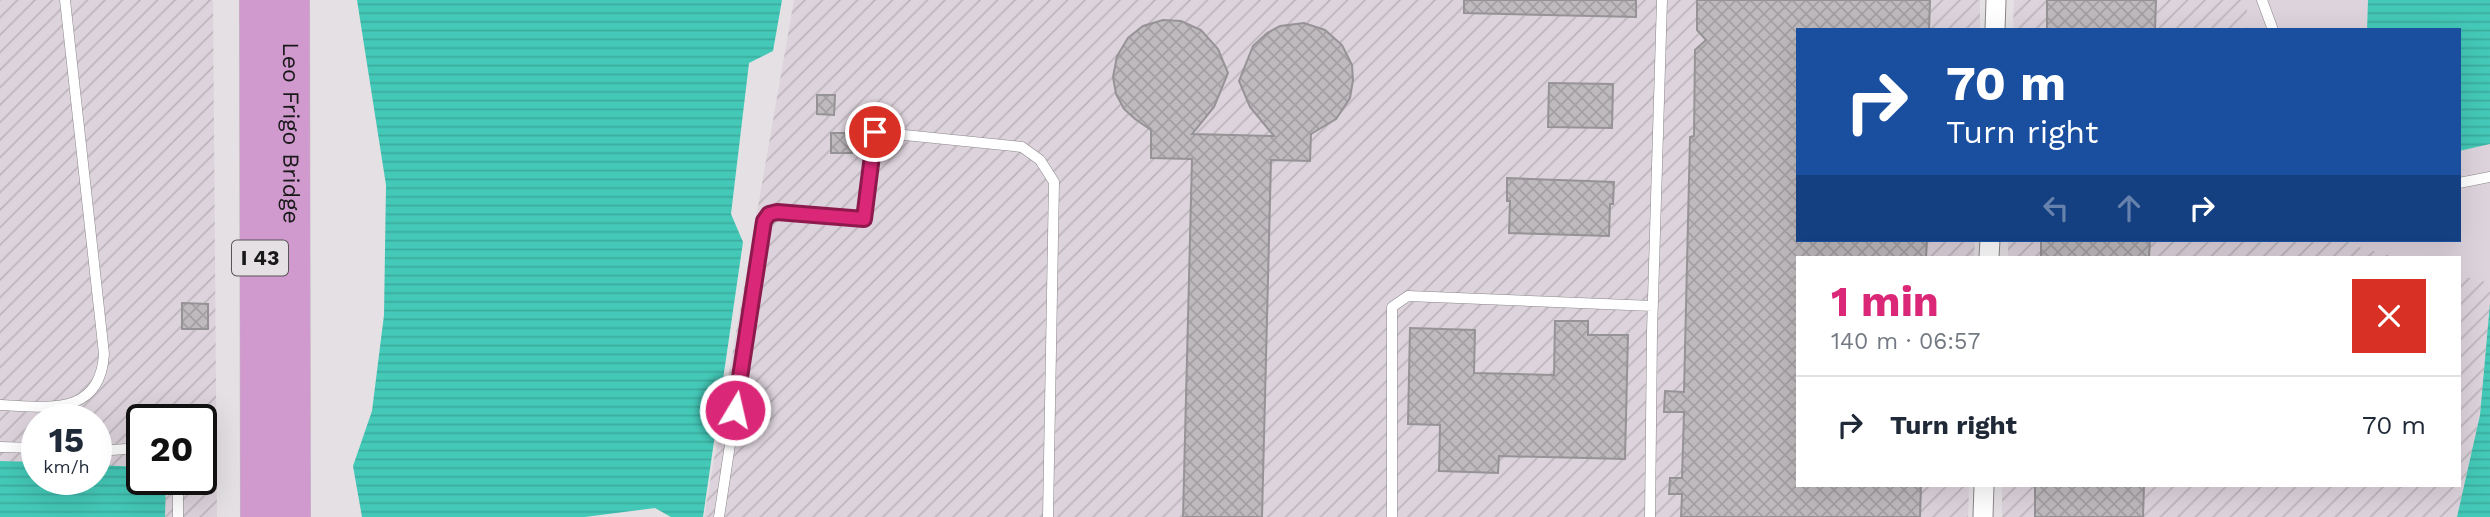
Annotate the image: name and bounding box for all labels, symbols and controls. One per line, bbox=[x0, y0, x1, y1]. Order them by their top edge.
street label: Leo Frigo Bridge bbox=[277, 42, 304, 224]
text: 70 m bbox=[1946, 54, 2066, 112]
icon: right bbox=[1831, 56, 1922, 147]
pin bbox=[845, 102, 905, 162]
icon: arrive bbox=[856, 113, 894, 151]
text: Turn right bbox=[1946, 113, 2098, 151]
icon: left bbox=[2037, 189, 2075, 227]
icon: ahead bbox=[2110, 189, 2148, 227]
icon: right bbox=[2183, 189, 2221, 227]
road number: I 43 bbox=[232, 240, 288, 276]
text: 1 min bbox=[1831, 277, 1939, 326]
button: close bbox=[2352, 279, 2426, 353]
text: 140 m · 06:57 bbox=[1831, 328, 1980, 355]
position arrow bbox=[698, 373, 772, 447]
speed limit sign: 20 bbox=[126, 404, 217, 495]
icon: right bbox=[1831, 406, 1869, 444]
text: Turn right bbox=[1890, 410, 2017, 440]
text: 70 m bbox=[2362, 410, 2426, 440]
text: 15 bbox=[49, 419, 84, 461]
text: km/h bbox=[43, 456, 90, 477]

